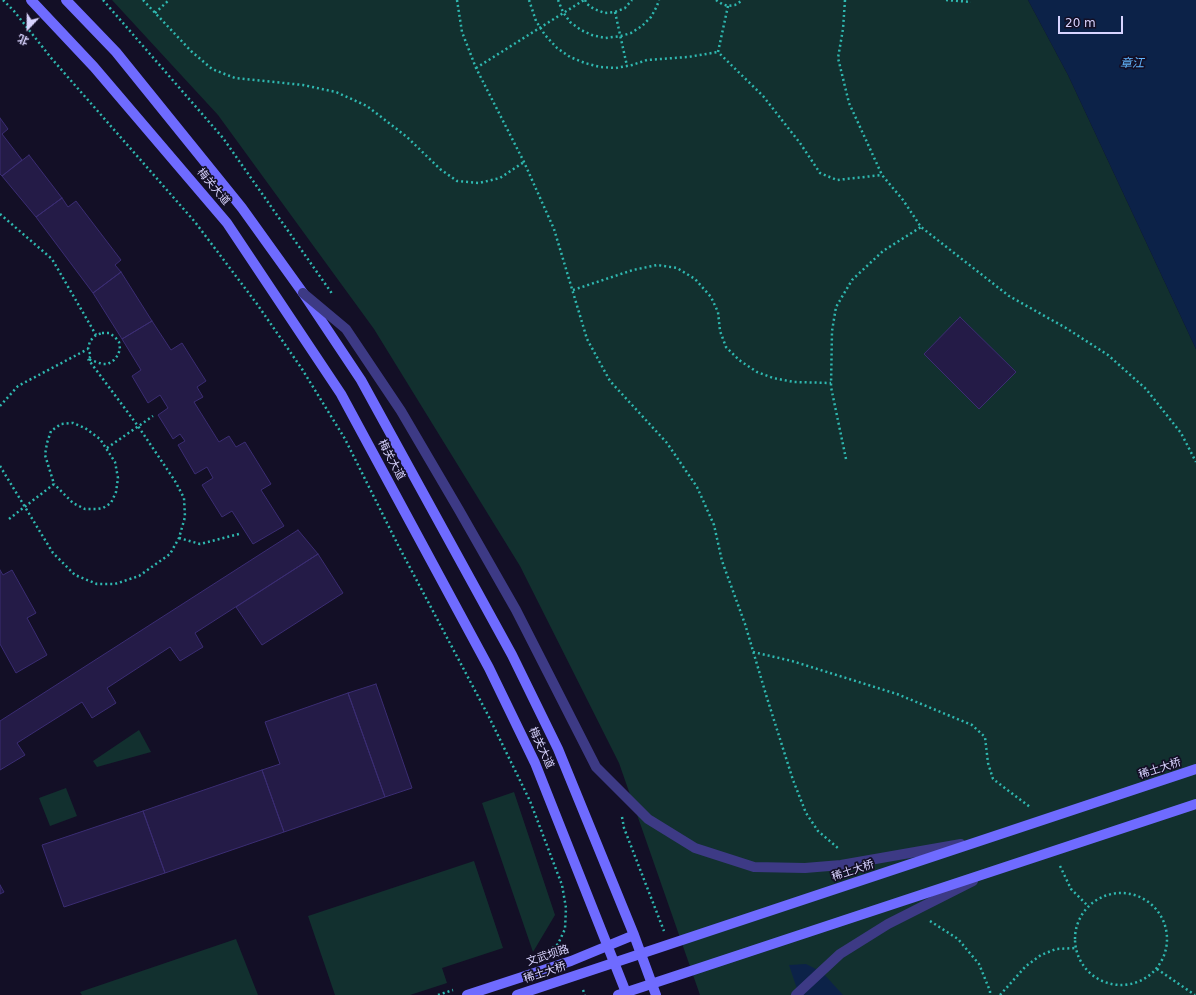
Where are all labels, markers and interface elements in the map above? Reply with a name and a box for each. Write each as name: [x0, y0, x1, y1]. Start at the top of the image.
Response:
north arrow: [8, 8, 48, 48]
scale bar: [1060, 8, 1125, 34]
text: 20 m: [1065, 16, 1096, 30]
text: 北: [16, 32, 31, 48]
water label: 章江: [1120, 57, 1144, 71]
street label: 梅关大道: [194, 166, 232, 208]
street label: 梅关大道: [375, 437, 407, 483]
street label: 梅关大道: [526, 725, 556, 771]
street label: 稀土大桥: [1137, 756, 1183, 782]
street label: 稀土大桥: [830, 858, 876, 884]
street label: 文武坝路: [525, 943, 571, 969]
street label: 稀土大桥: [522, 960, 568, 986]

